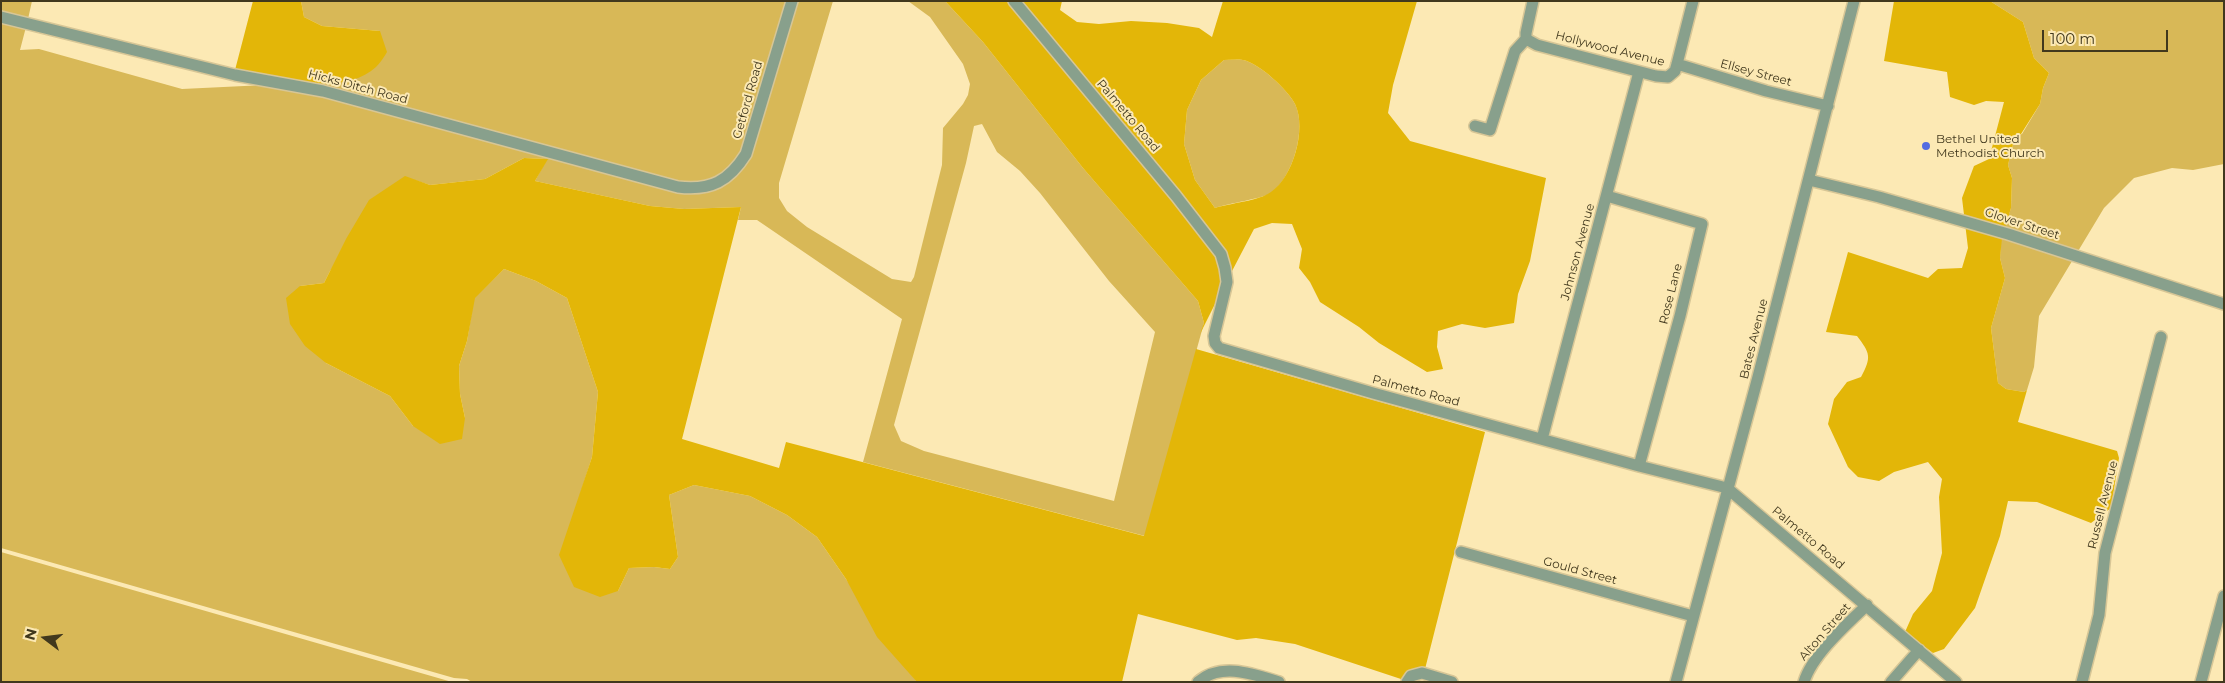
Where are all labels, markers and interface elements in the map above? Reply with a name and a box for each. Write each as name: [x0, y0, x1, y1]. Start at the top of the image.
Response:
scale bar: [2045, 20, 2171, 52]
street label: Hollywood Avenue: [1554, 28, 1666, 70]
text: 100 m: [2050, 29, 2095, 48]
street label: Ellsey Street: [1719, 57, 1793, 89]
street label: Getford Road: [730, 59, 766, 141]
street label: Hicks Ditch Road: [307, 67, 409, 107]
street label: Palmetto Road: [1094, 77, 1162, 155]
place label: Bethel United Methodist Church: [1936, 132, 2045, 160]
marker: Bethel United Methodist Church: [1920, 140, 1932, 152]
street label: Johnson Avenue: [1558, 202, 1598, 302]
street label: Glover Street: [1983, 205, 2061, 243]
street label: Rose Lane: [1657, 262, 1685, 326]
street label: Bates Avenue: [1737, 297, 1771, 381]
street label: Palmetto Road: [1371, 372, 1461, 410]
street label: Russell Avenue: [2085, 459, 2121, 551]
street label: Palmetto Road: [1769, 504, 1847, 572]
street label: Gould Street: [1542, 554, 1618, 588]
street label: Alton Street: [1796, 600, 1854, 664]
north arrow: [20, 613, 70, 663]
text: N: [20, 626, 41, 642]

